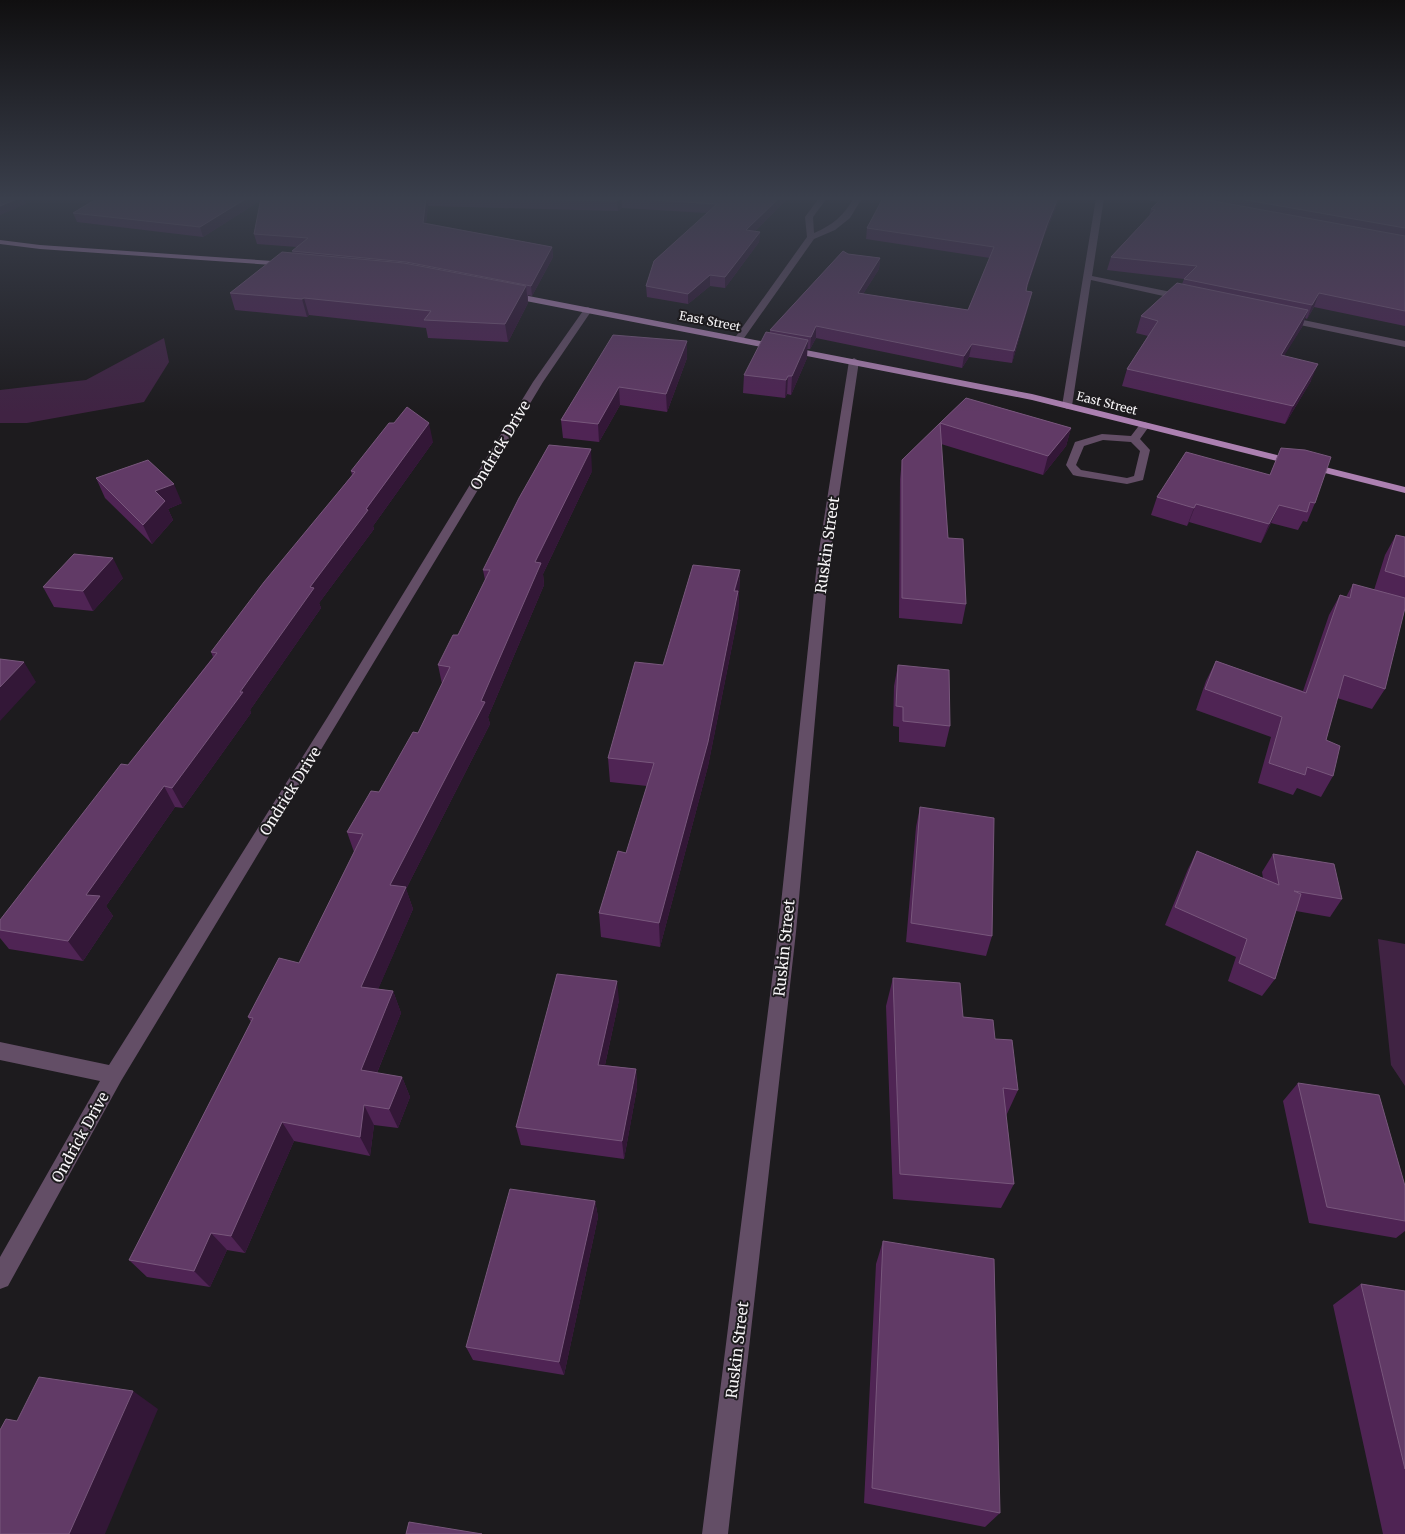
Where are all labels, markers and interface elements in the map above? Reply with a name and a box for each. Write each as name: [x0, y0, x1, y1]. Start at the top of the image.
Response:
street label: East Street: [678, 308, 742, 334]
street label: East Street: [1075, 388, 1139, 418]
street label: Ondrick Drive: [466, 397, 534, 493]
street label: Ruskin Street: [811, 495, 843, 595]
street label: Ondrick Drive: [255, 743, 325, 839]
street label: Ruskin Street: [769, 898, 799, 998]
street label: Ondrick Drive: [47, 1088, 113, 1186]
street label: Ruskin Street: [722, 1300, 752, 1400]

